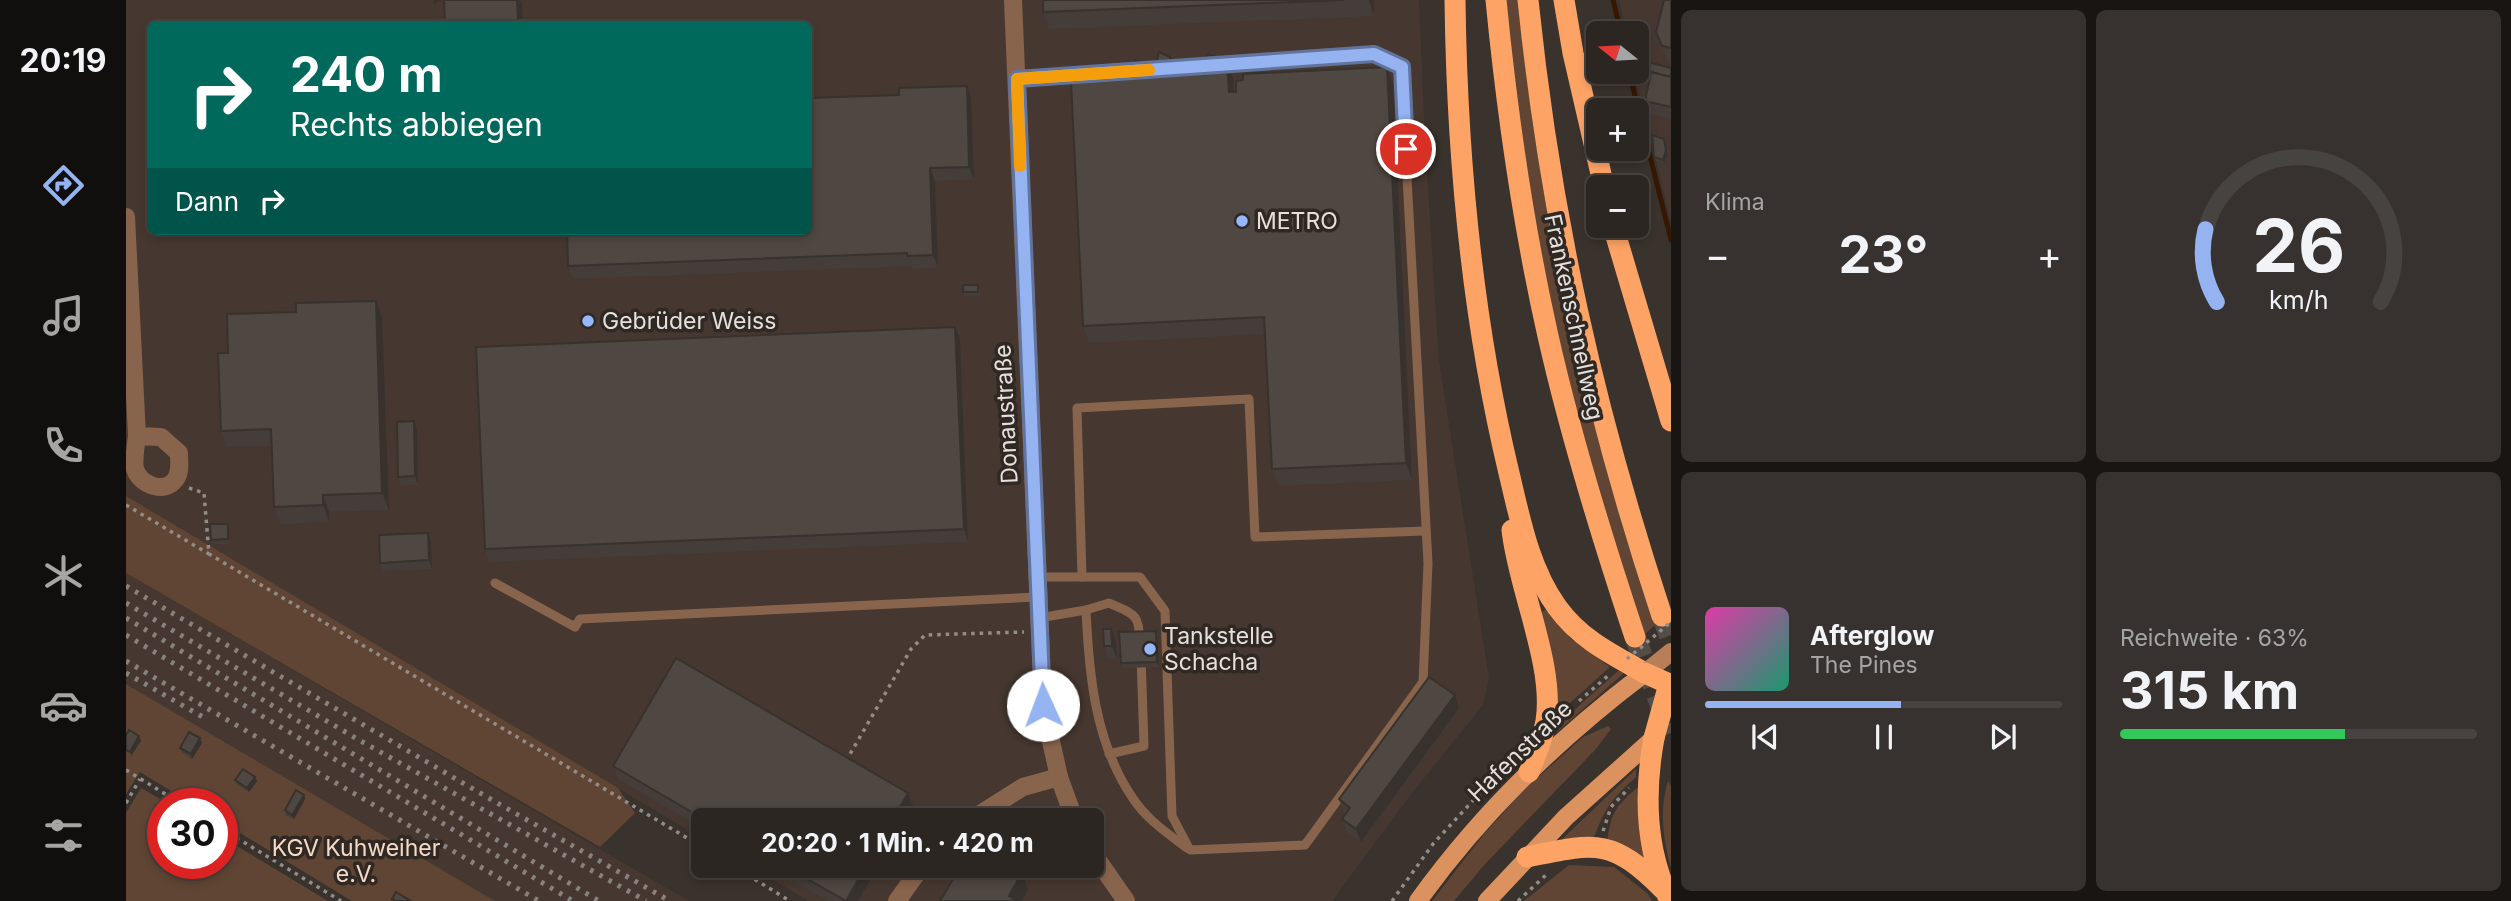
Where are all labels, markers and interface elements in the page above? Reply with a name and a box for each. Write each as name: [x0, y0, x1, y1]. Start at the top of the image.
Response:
north arrow: [1586, 21, 1648, 84]
map controls: [1586, 21, 1649, 238]
text: 20:19: [20, 41, 107, 80]
text: 240 m: [290, 45, 443, 104]
icon: right: [175, 49, 266, 140]
button: +: [1586, 98, 1649, 161]
text: Rechts abbiegen: [290, 105, 543, 144]
pin: [1376, 119, 1436, 179]
icon: arrive: [1387, 130, 1425, 168]
icon: directions: [39, 161, 88, 210]
button: −: [1586, 175, 1649, 238]
icon: right: [253, 182, 291, 220]
text: Dann: [175, 186, 239, 217]
text: Klima: [1705, 188, 1765, 216]
text: 26: [2252, 201, 2345, 290]
place label: METRO: [1256, 207, 1338, 235]
street label: Frankenschnellweg: [1538, 211, 1610, 423]
marker: METRO: [1234, 213, 1250, 229]
text: 23°: [1839, 223, 1928, 286]
text: −: [1705, 232, 1730, 278]
text: +: [2037, 232, 2062, 278]
text: km/h: [2269, 285, 2328, 315]
icon: music: [39, 291, 88, 340]
place label: Gebrüder Weiss: [602, 307, 776, 335]
marker: Gebrüder Weiss: [580, 313, 596, 329]
street label: Donaustraße: [988, 344, 1024, 484]
icon: phone: [39, 421, 88, 470]
icon: climate: [39, 551, 88, 600]
text: Afterglow: [1810, 620, 1934, 651]
place label: Tankstelle Schacha: [1164, 622, 1274, 676]
text: Reichweite · 63%: [2120, 624, 2309, 652]
marker: Tankstelle Schacha: [1142, 641, 1158, 657]
text: The Pines: [1810, 651, 1918, 679]
text: 315 km: [2120, 659, 2299, 722]
position arrow: [1006, 668, 1080, 742]
icon: car: [39, 681, 88, 730]
street label: Hafenstraße: [1462, 695, 1578, 807]
icon: previous: [1746, 718, 1784, 756]
icon: pause: [1865, 718, 1903, 756]
icon: next: [1984, 718, 2022, 756]
speed limit sign: 30: [147, 788, 238, 879]
icon: filters: [39, 811, 88, 860]
text: 20:20 · 1 Min. · 420 m: [761, 827, 1034, 858]
park label: KGV Kuhweiher e.V.: [272, 834, 441, 888]

